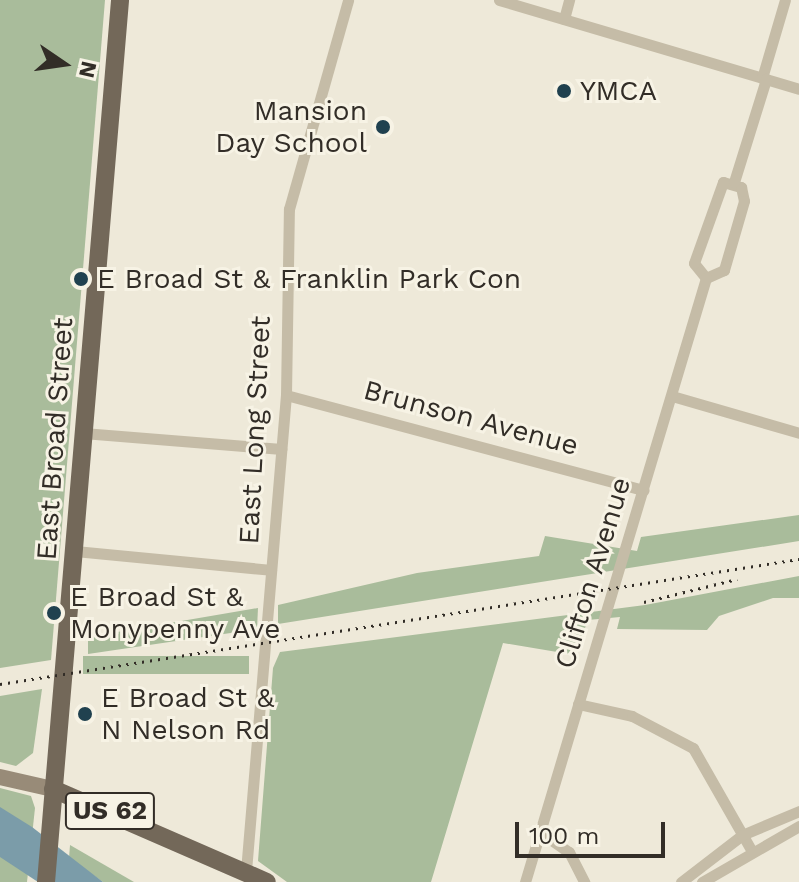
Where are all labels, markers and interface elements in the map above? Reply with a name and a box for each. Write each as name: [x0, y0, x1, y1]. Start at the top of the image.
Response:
north arrow: [24, 24, 104, 104]
text: N: [74, 59, 102, 80]
place label: YMCA: [580, 74, 657, 108]
marker: YMCA: [555, 82, 573, 100]
place label: Mansion Day School: [215, 94, 367, 160]
marker: Mansion Day School: [374, 118, 392, 136]
place label: E Broad St & Franklin Park Con: [97, 262, 522, 296]
marker: E Broad St & Franklin Park Con: [72, 270, 90, 288]
street label: East Long Street: [232, 315, 278, 545]
street label: East Broad Street: [30, 317, 80, 561]
street label: Brunson Avenue: [360, 373, 582, 463]
street label: Clifton Avenue: [548, 473, 638, 673]
place label: E Broad St & Monypenny Ave: [70, 580, 282, 646]
marker: E Broad St & Monypenny Ave: [45, 604, 63, 622]
place label: E Broad St & N Nelson Rd: [101, 681, 274, 747]
marker: E Broad St & N Nelson Rd: [76, 705, 94, 723]
road number: US 62: [64, 789, 156, 833]
scale bar: [519, 806, 669, 856]
text: 100 m: [529, 822, 599, 850]

